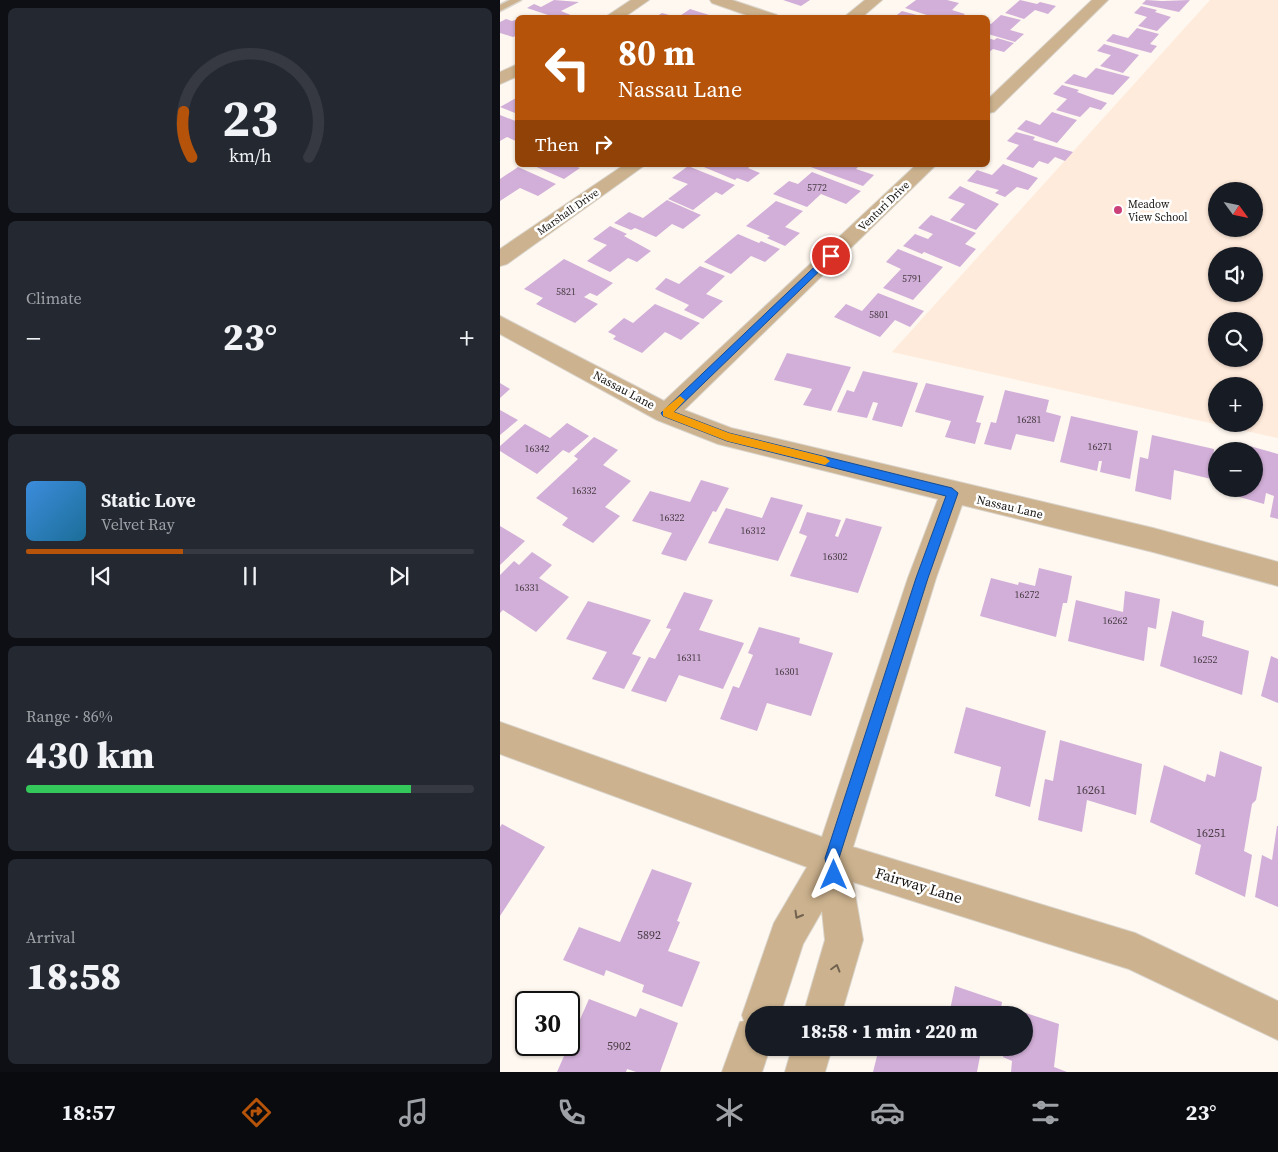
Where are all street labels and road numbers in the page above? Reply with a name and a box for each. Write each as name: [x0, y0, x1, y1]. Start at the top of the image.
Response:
street label: Venturi Drive: [855, 177, 913, 234]
street label: Marshall Drive: [534, 185, 602, 239]
street label: Nassau Lane: [590, 367, 658, 413]
street label: Nassau Lane: [975, 492, 1045, 522]
street label: Fairway Lane: [873, 862, 965, 908]

